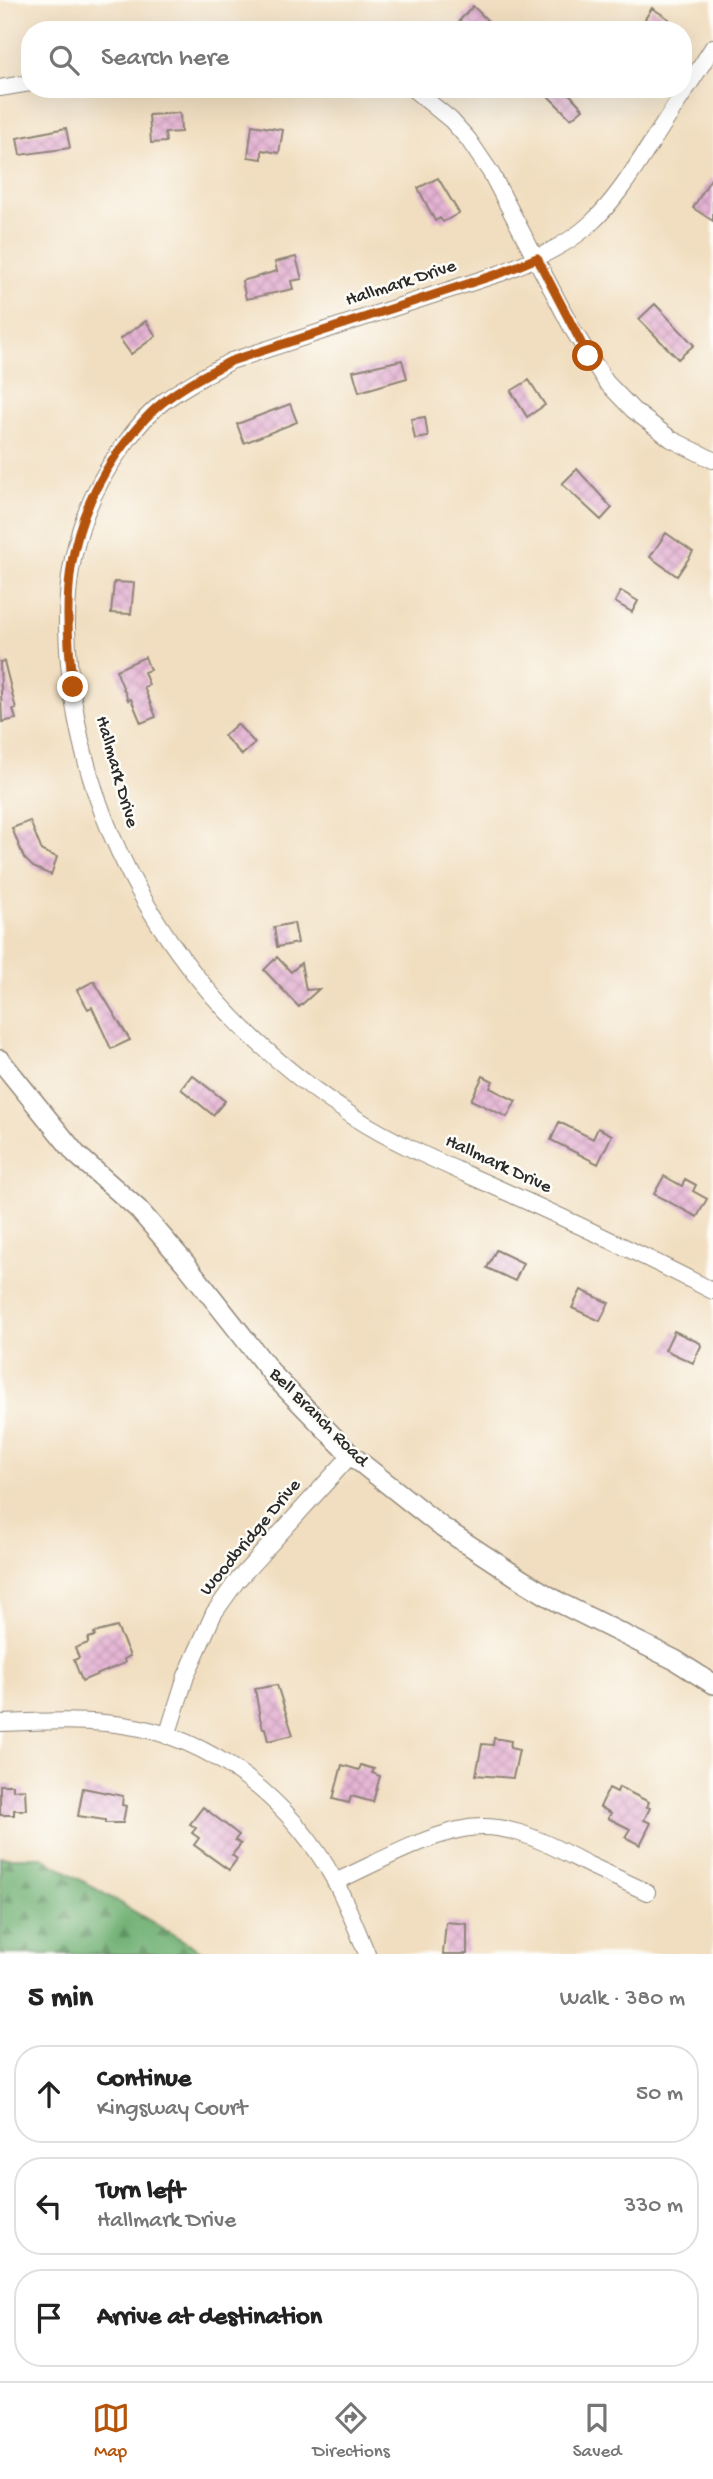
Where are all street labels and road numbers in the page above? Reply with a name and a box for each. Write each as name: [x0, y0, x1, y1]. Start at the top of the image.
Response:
street label: Hallmark Drive: [343, 255, 459, 313]
street label: Hallmark Drive: [89, 714, 143, 831]
street label: Hallmark Drive: [441, 1130, 555, 1200]
street label: Bell Branch Road: [263, 1363, 374, 1474]
street label: Woodbridge Drive: [195, 1475, 307, 1601]

